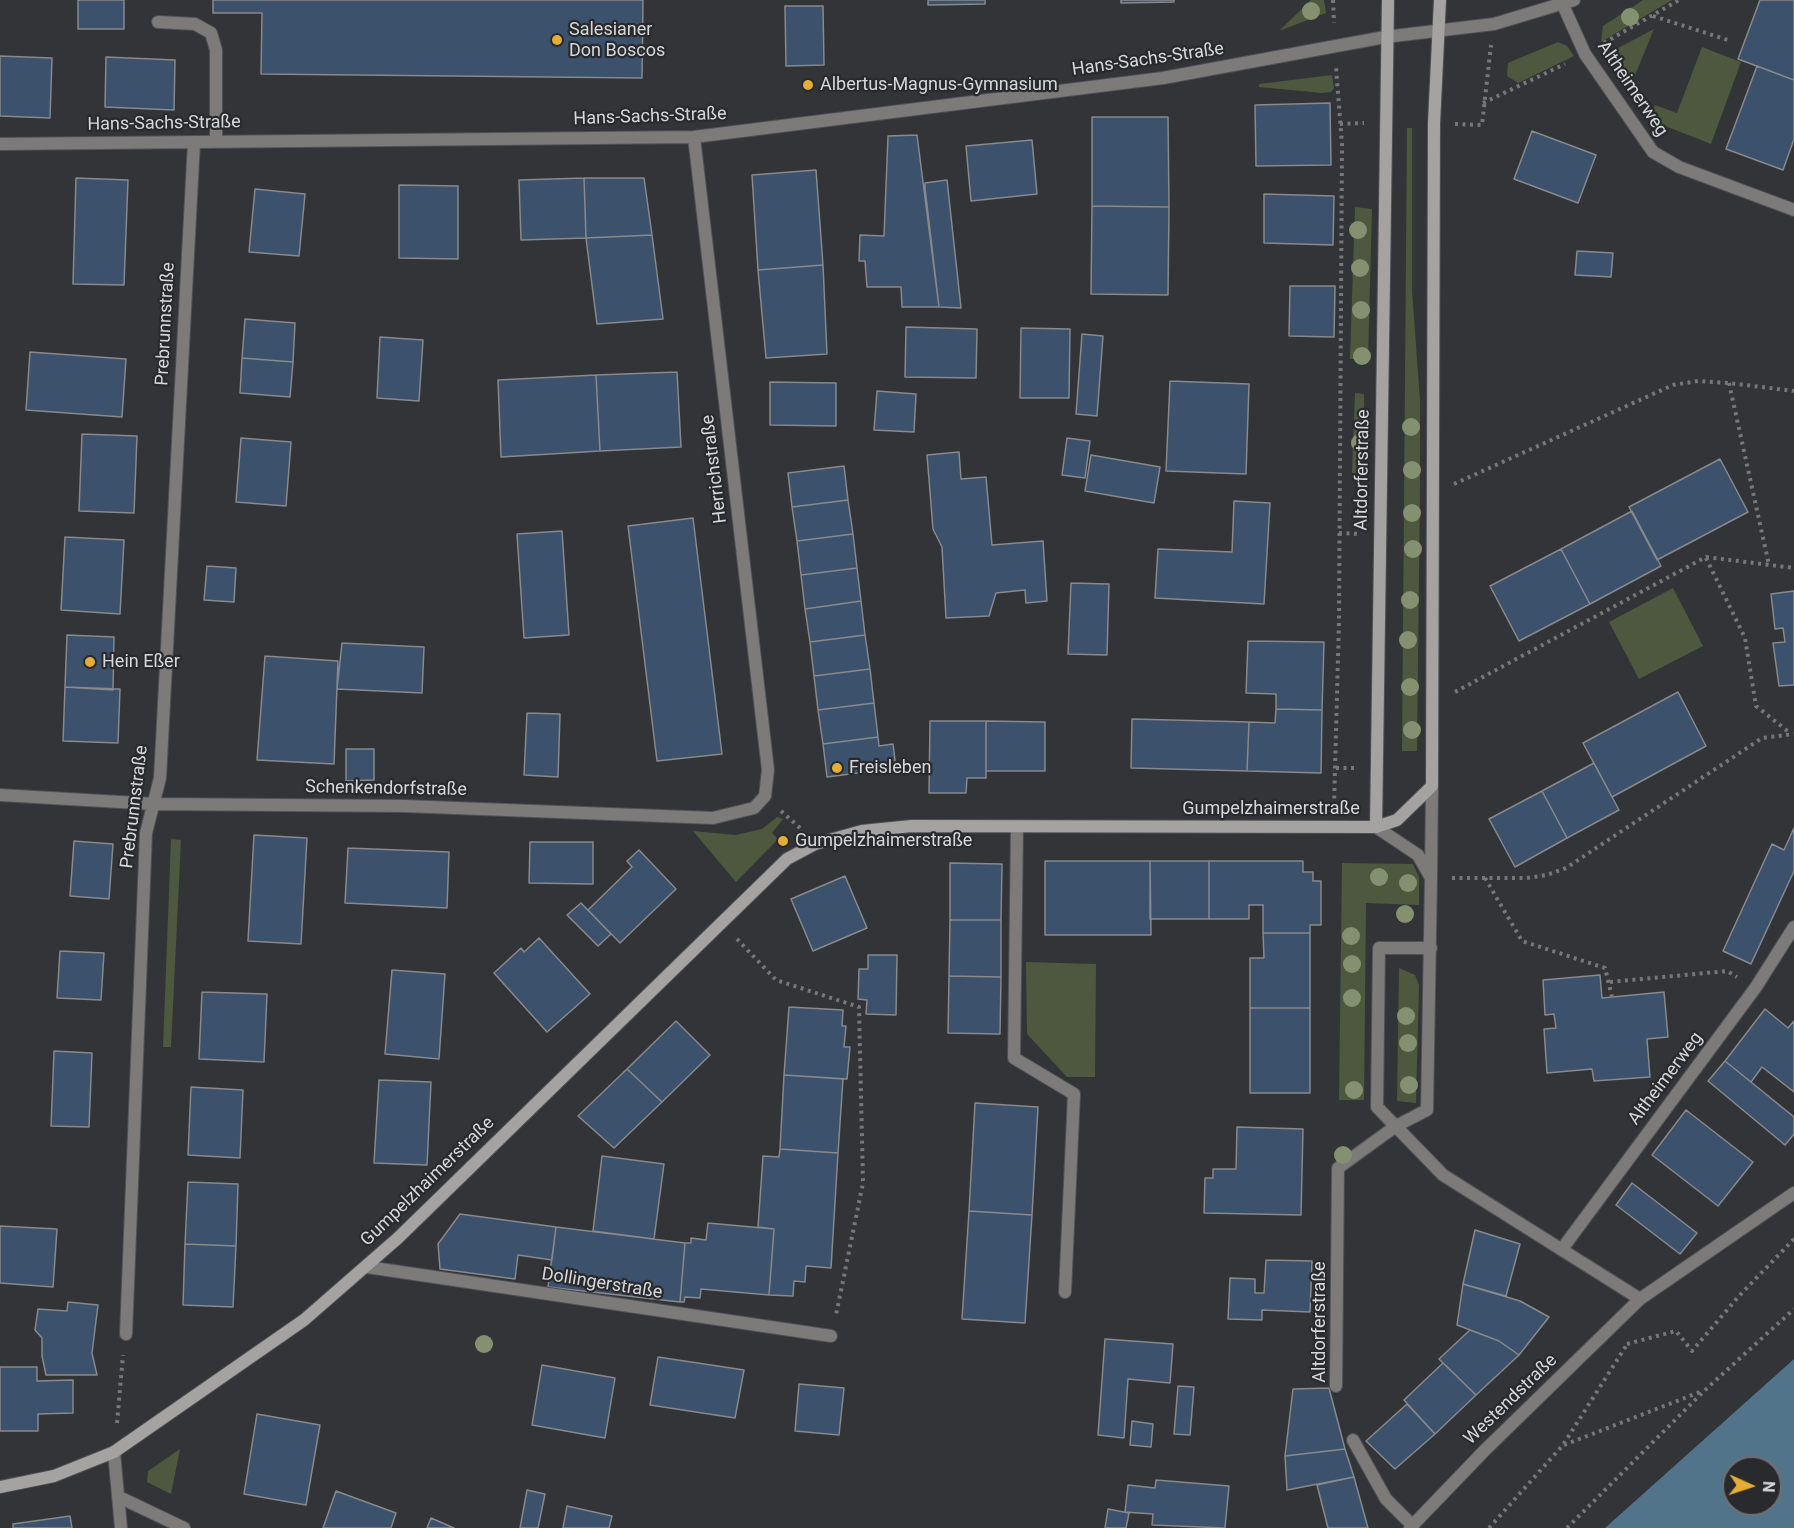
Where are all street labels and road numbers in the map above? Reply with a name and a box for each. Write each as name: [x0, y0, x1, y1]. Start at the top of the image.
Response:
street label: Altheimerweg: [1592, 37, 1672, 141]
street label: Hans-Sachs-Straße: [1071, 39, 1225, 81]
street label: Hans-Sachs-Straße: [573, 104, 727, 130]
street label: Hans-Sachs-Straße: [87, 112, 241, 136]
street label: Prebrunnstraße: [152, 262, 180, 386]
street label: Altdorferstraße: [1351, 409, 1375, 531]
street label: Herrichstraße: [698, 413, 732, 525]
street label: Prebrunnstraße: [117, 744, 153, 870]
street label: Schenkendorfstraße: [305, 777, 467, 801]
street label: Gumpelzhaimerstraße: [1182, 798, 1360, 820]
street label: Altheimerweg: [1624, 1028, 1708, 1130]
street label: Gumpelzhaimerstraße: [357, 1113, 499, 1251]
street label: Altdorferstraße: [1309, 1261, 1331, 1383]
street label: Dollingerstraße: [540, 1264, 664, 1304]
street label: Westendstraße: [1460, 1350, 1562, 1450]

